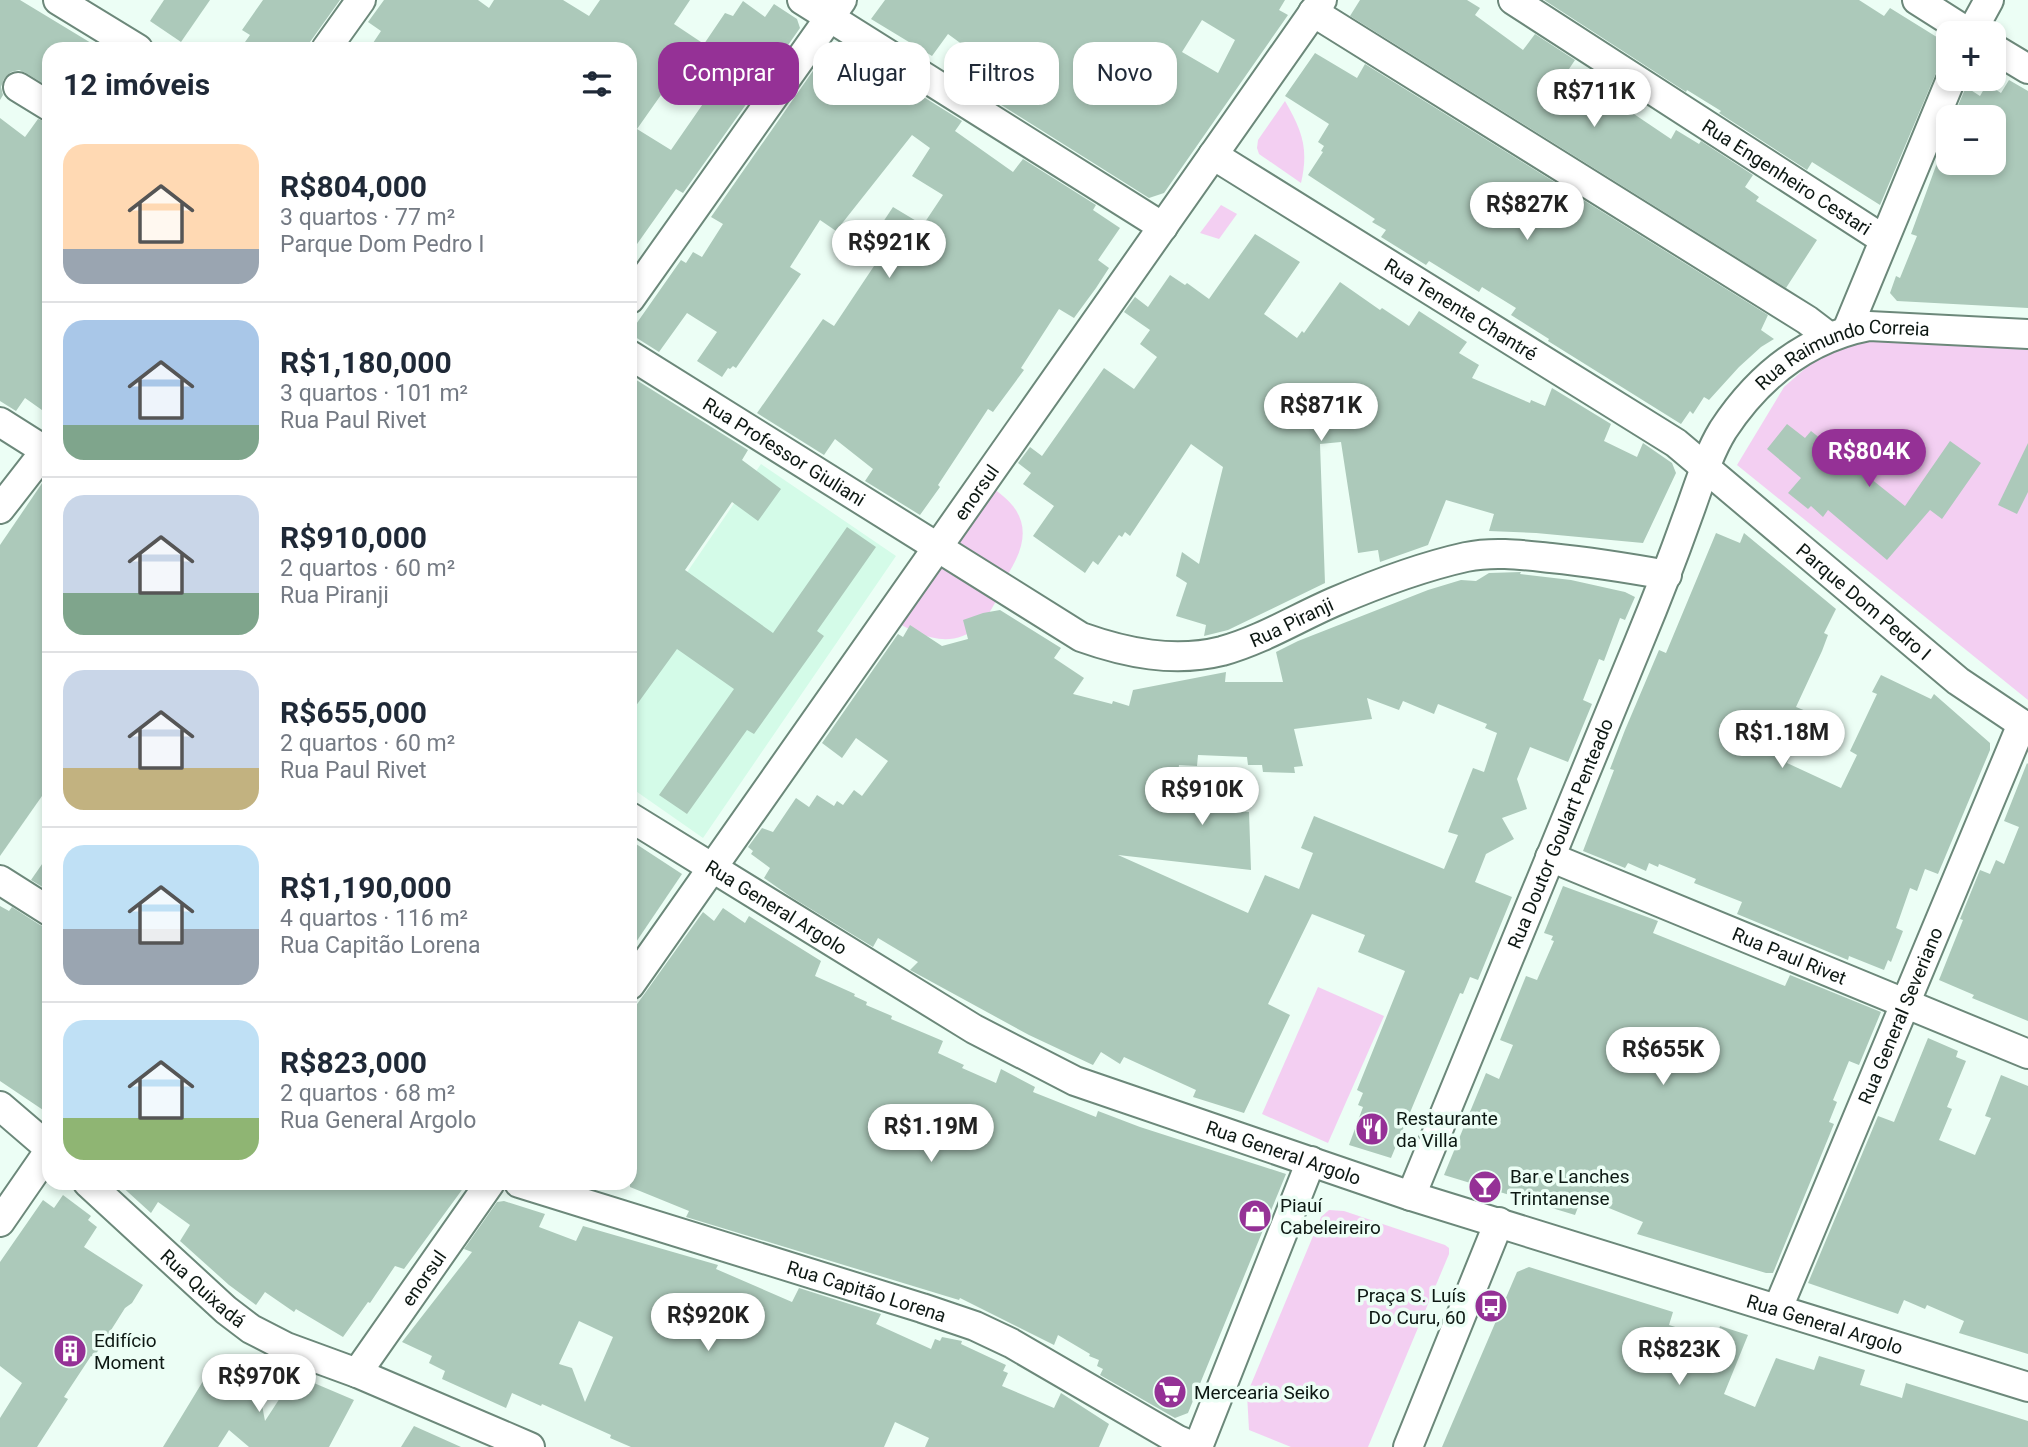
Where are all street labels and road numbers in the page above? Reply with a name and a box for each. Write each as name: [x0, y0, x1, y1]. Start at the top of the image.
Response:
street label: Rua Engenheiro Cestari: [1698, 114, 1876, 240]
street label: Rua Tenente Chantré: [1380, 253, 1542, 365]
street label: Rua Raimundo Correia: [1750, 315, 1930, 394]
street label: Rua Professor Giuliani: [699, 392, 870, 511]
street label: enorsul: [949, 460, 1004, 525]
street label: Parque Dom Pedro I: [1792, 538, 1936, 665]
street label: Rua Piranji: [1246, 592, 1337, 652]
street label: Rua Doutor Goulart Penteado: [1502, 715, 1618, 952]
street label: Rua General Argolo: [701, 855, 852, 960]
street label: Rua Paul Rivet: [1729, 922, 1850, 989]
street label: Rua General Severiano: [1853, 923, 1947, 1108]
street label: Rua General Argolo: [1203, 1115, 1364, 1190]
street label: Rua Quixadá: [156, 1244, 250, 1332]
street label: enorsul: [396, 1246, 451, 1310]
street label: Rua Capitão Lorena: [784, 1255, 949, 1327]
street label: Rua General Argolo: [1744, 1289, 1906, 1359]

